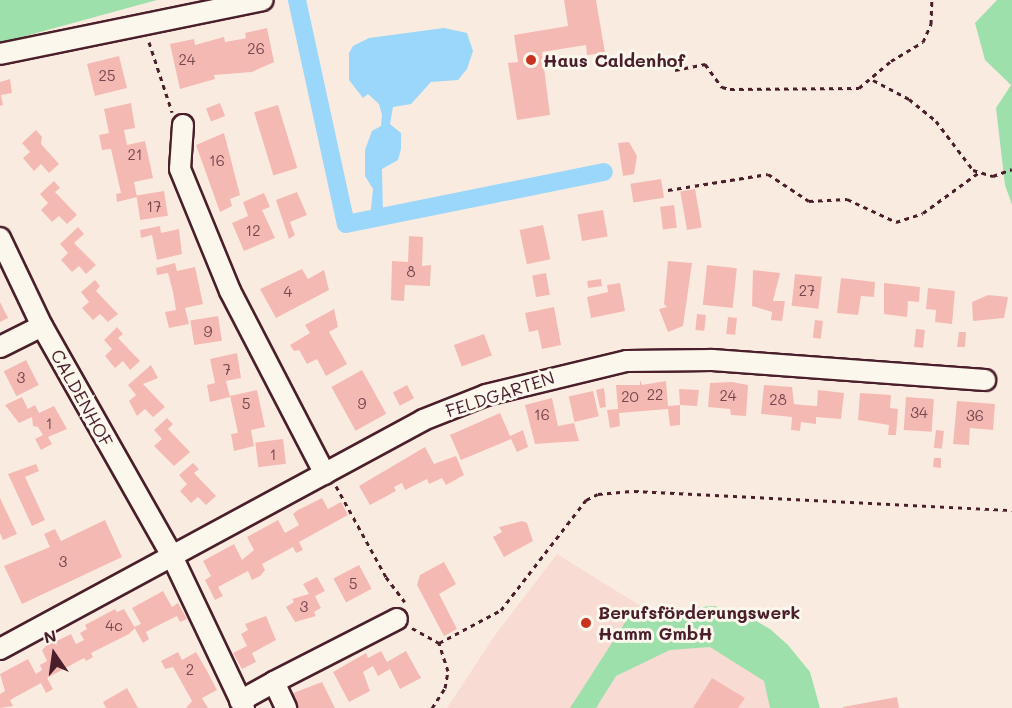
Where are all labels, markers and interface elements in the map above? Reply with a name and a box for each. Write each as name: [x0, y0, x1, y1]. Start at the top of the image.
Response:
house number: 26: [247, 40, 265, 58]
place label: Haus Caldenhof: [543, 49, 685, 71]
house number: 24: [178, 51, 196, 69]
marker: Haus Caldenhof: [524, 53, 538, 67]
house number: 25: [98, 67, 116, 85]
house number: 21: [127, 146, 143, 164]
house number: 16: [209, 152, 225, 170]
house number: 17: [146, 198, 162, 216]
house number: 12: [245, 222, 261, 240]
house number: 8: [406, 263, 416, 281]
house number: 27: [799, 282, 815, 300]
house number: 4: [284, 283, 292, 301]
house number: 9: [204, 323, 212, 341]
street label: CALDENHOF: [46, 346, 118, 450]
house number: 7: [223, 361, 231, 379]
street label: FELDGARTEN: [443, 366, 557, 422]
house number: 3: [17, 369, 25, 387]
house number: 22: [647, 386, 663, 404]
house number: 24: [719, 387, 737, 405]
house number: 20: [621, 388, 639, 406]
house number: 28: [769, 391, 787, 409]
house number: 5: [242, 395, 250, 413]
house number: 9: [358, 395, 366, 413]
house number: 34: [910, 404, 928, 422]
house number: 16: [534, 406, 550, 424]
house number: 36: [966, 407, 984, 425]
house number: 1: [46, 415, 52, 433]
house number: 1: [270, 446, 276, 464]
house number: 3: [59, 553, 67, 571]
house number: 5: [349, 575, 357, 593]
house number: 3: [300, 598, 308, 616]
place label: Berufsförderungswerk Hamm GmbH: [598, 602, 800, 644]
marker: Berufsförderungswerk Hamm GmbH: [579, 616, 593, 630]
house number: 4c: [105, 617, 123, 635]
north arrow: [24, 624, 84, 684]
text: N: [42, 624, 58, 648]
house number: 2: [186, 661, 194, 679]

